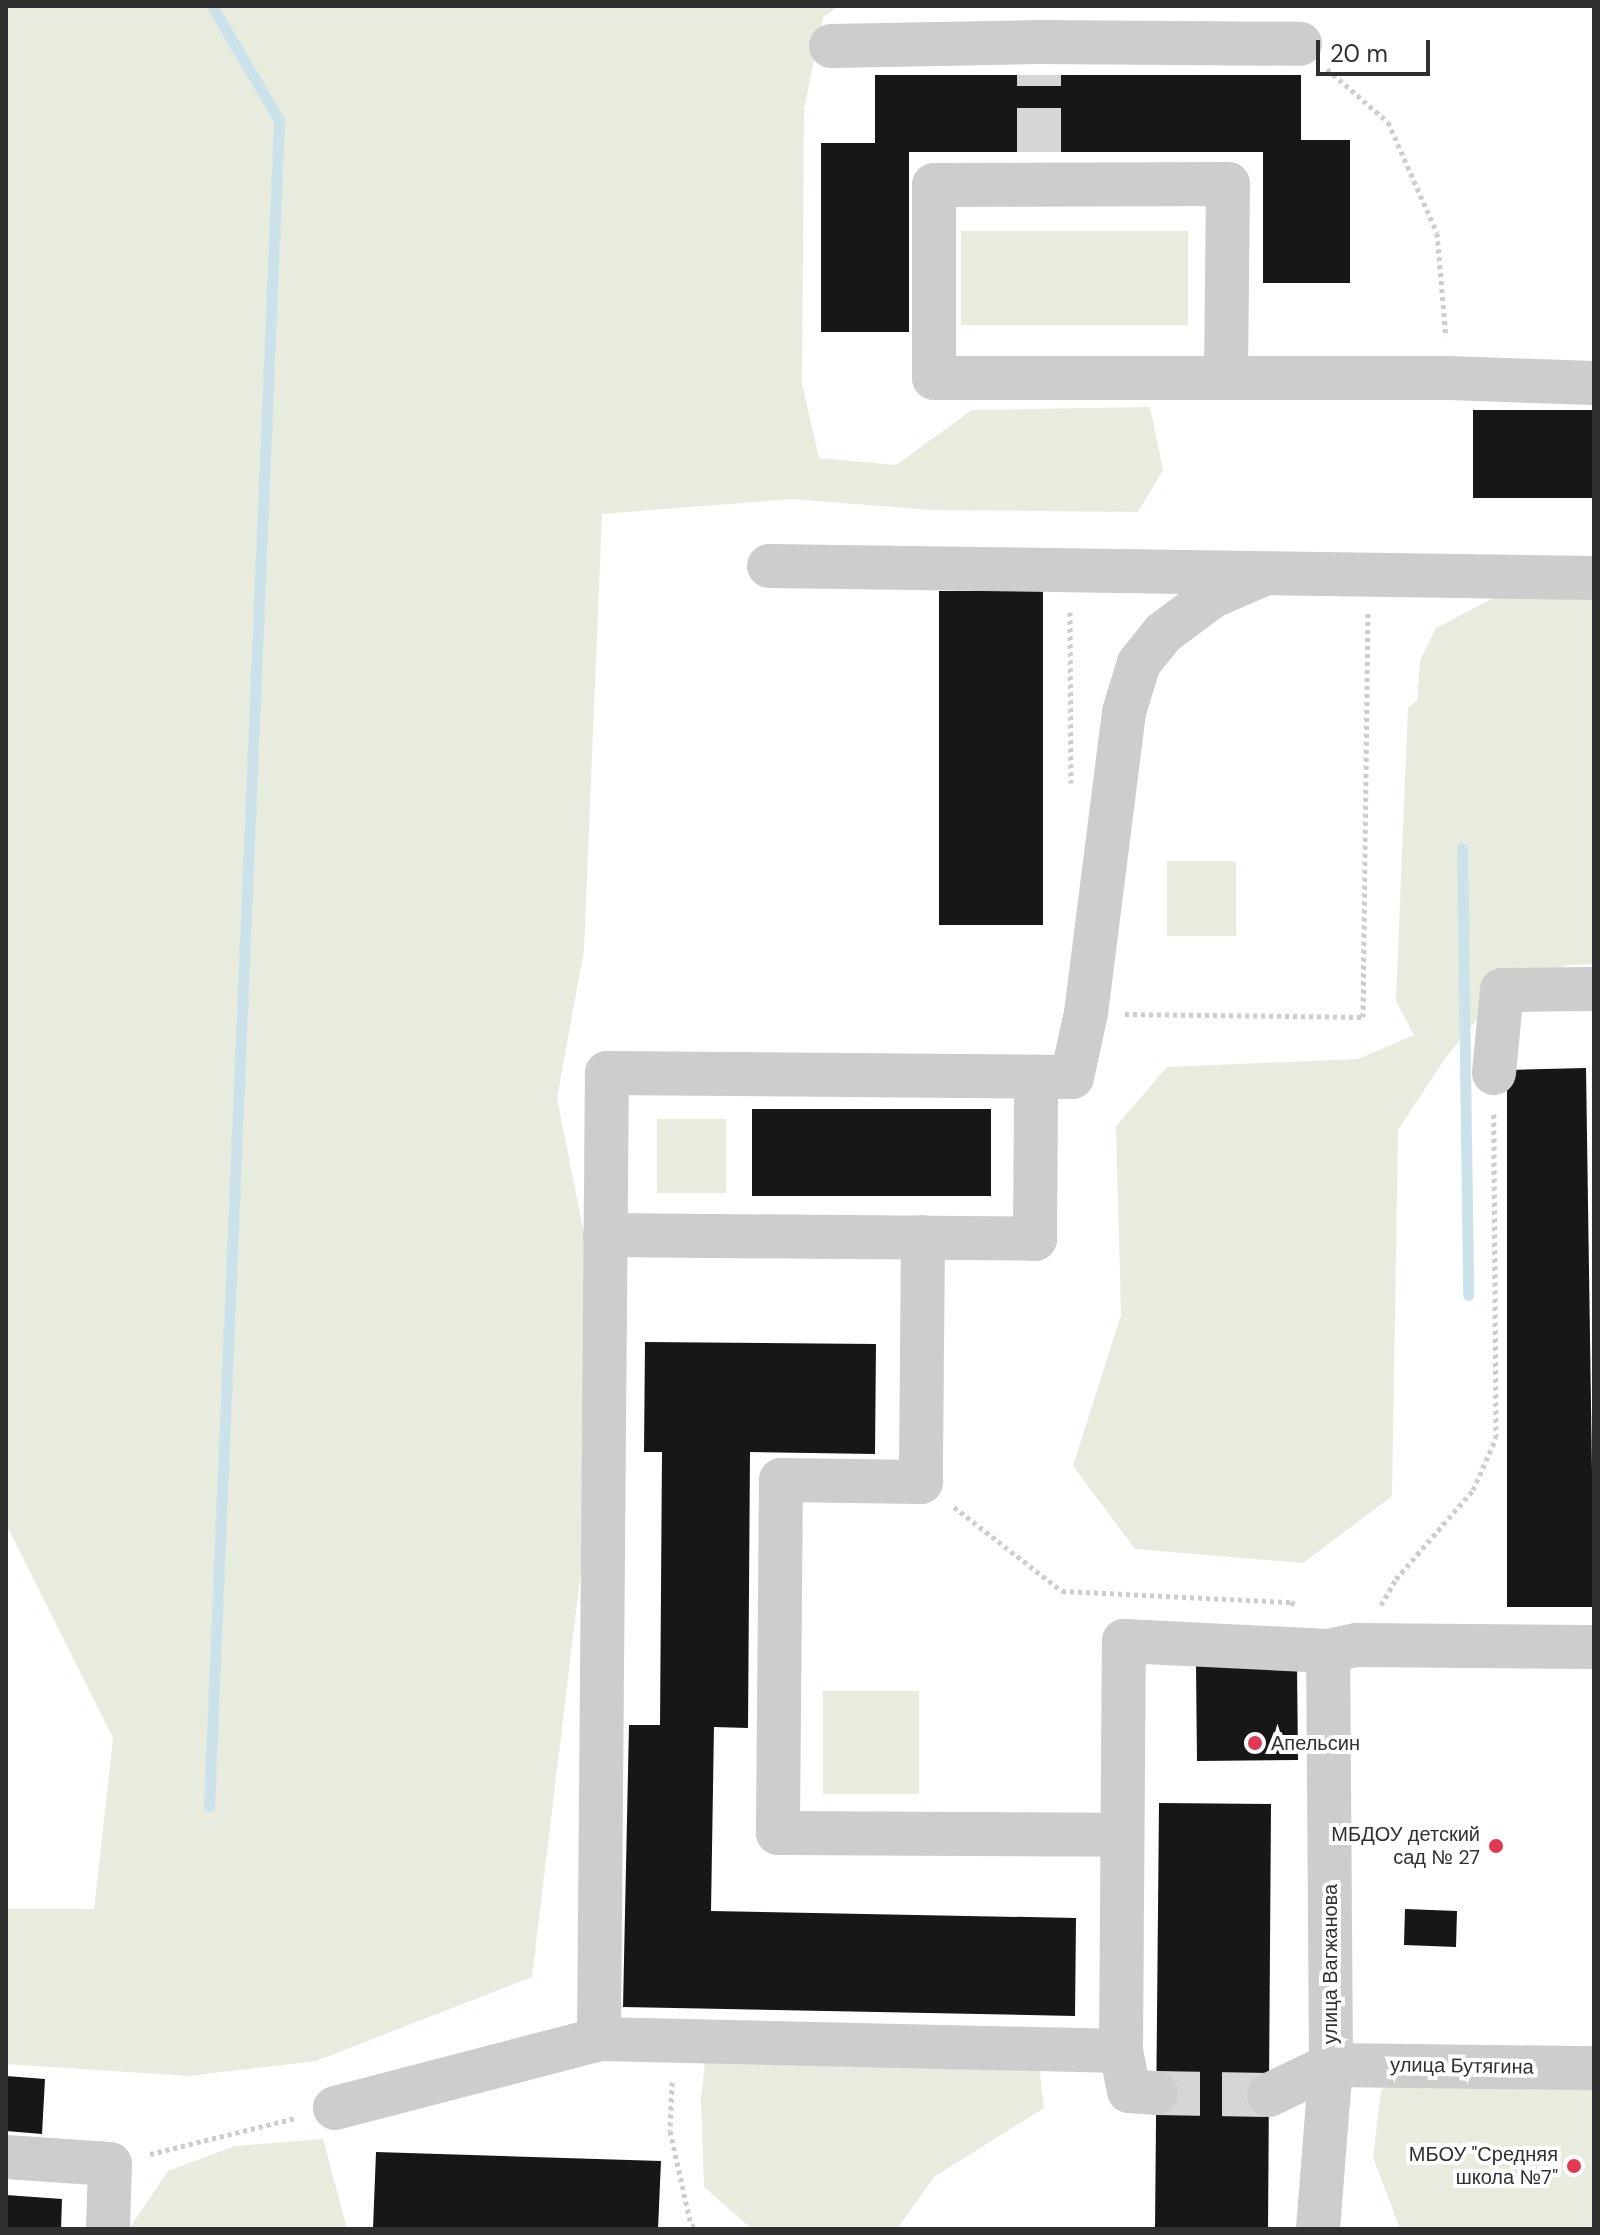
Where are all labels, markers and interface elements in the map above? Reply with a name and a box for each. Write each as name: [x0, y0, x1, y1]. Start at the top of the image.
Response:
scale bar: [1320, 24, 1434, 74]
text: 20 m: [1330, 38, 1388, 69]
place label: Апельсин: [1271, 1731, 1360, 1755]
marker: Апельсин: [1246, 1734, 1264, 1752]
place label: МБДОУ детский сад № 27: [1331, 1822, 1480, 1869]
marker: МБДОУ детский сад № 27: [1487, 1837, 1505, 1855]
street label: улица Вагжанова: [1318, 1884, 1342, 2044]
street label: улица Бутягина: [1390, 2053, 1534, 2079]
place label: МБОУ "Средняя школа №7": [1409, 2142, 1558, 2189]
marker: МБОУ "Средняя школа №7": [1565, 2157, 1583, 2175]

